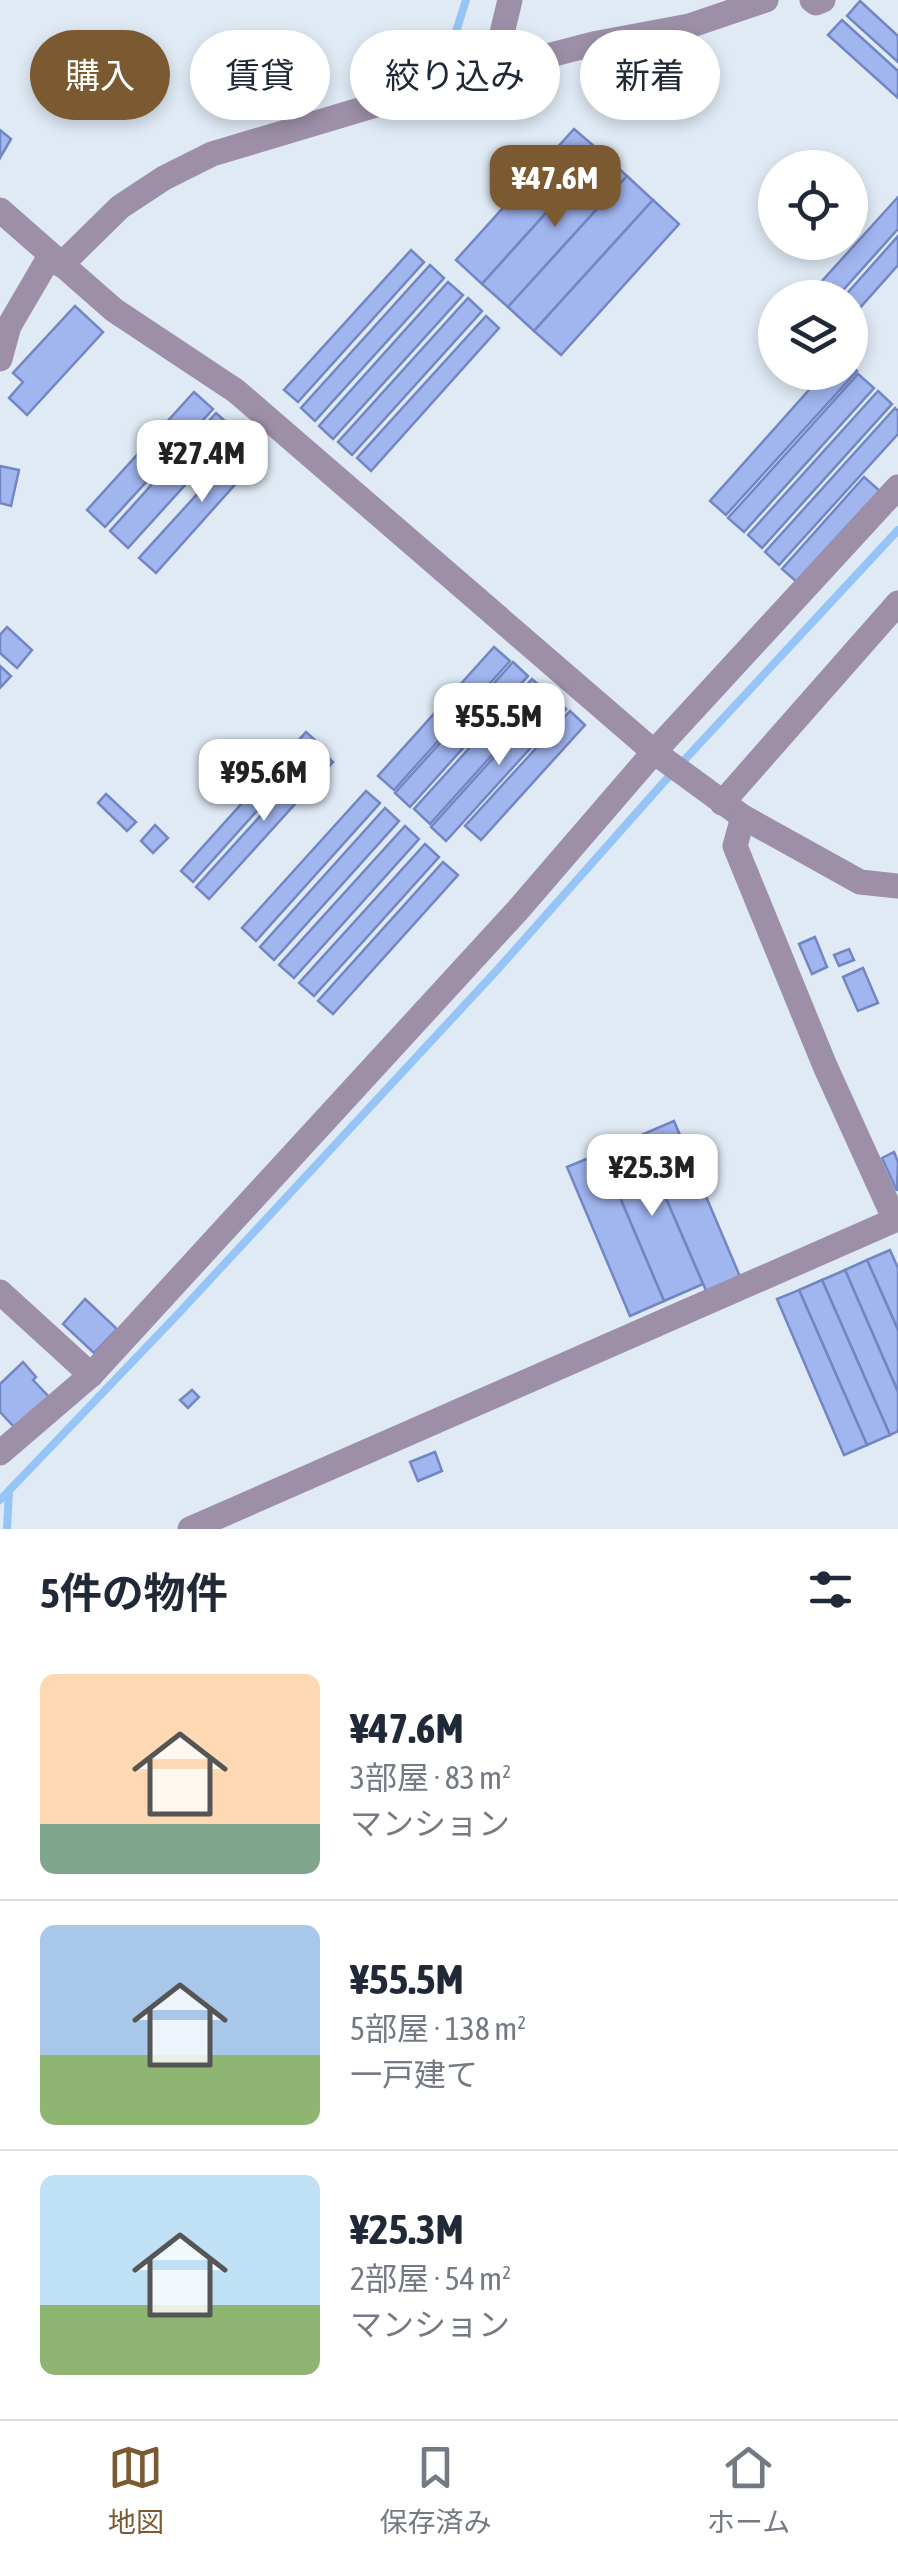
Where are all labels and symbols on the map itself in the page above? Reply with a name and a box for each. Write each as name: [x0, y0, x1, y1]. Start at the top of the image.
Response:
pin: ¥47.6M: [474, 145, 636, 230]
pin: ¥27.4M: [121, 420, 283, 505]
pin: ¥55.5M: [418, 683, 580, 768]
pin: ¥95.6M: [183, 739, 345, 824]
pin: ¥25.3M: [571, 1134, 733, 1219]

